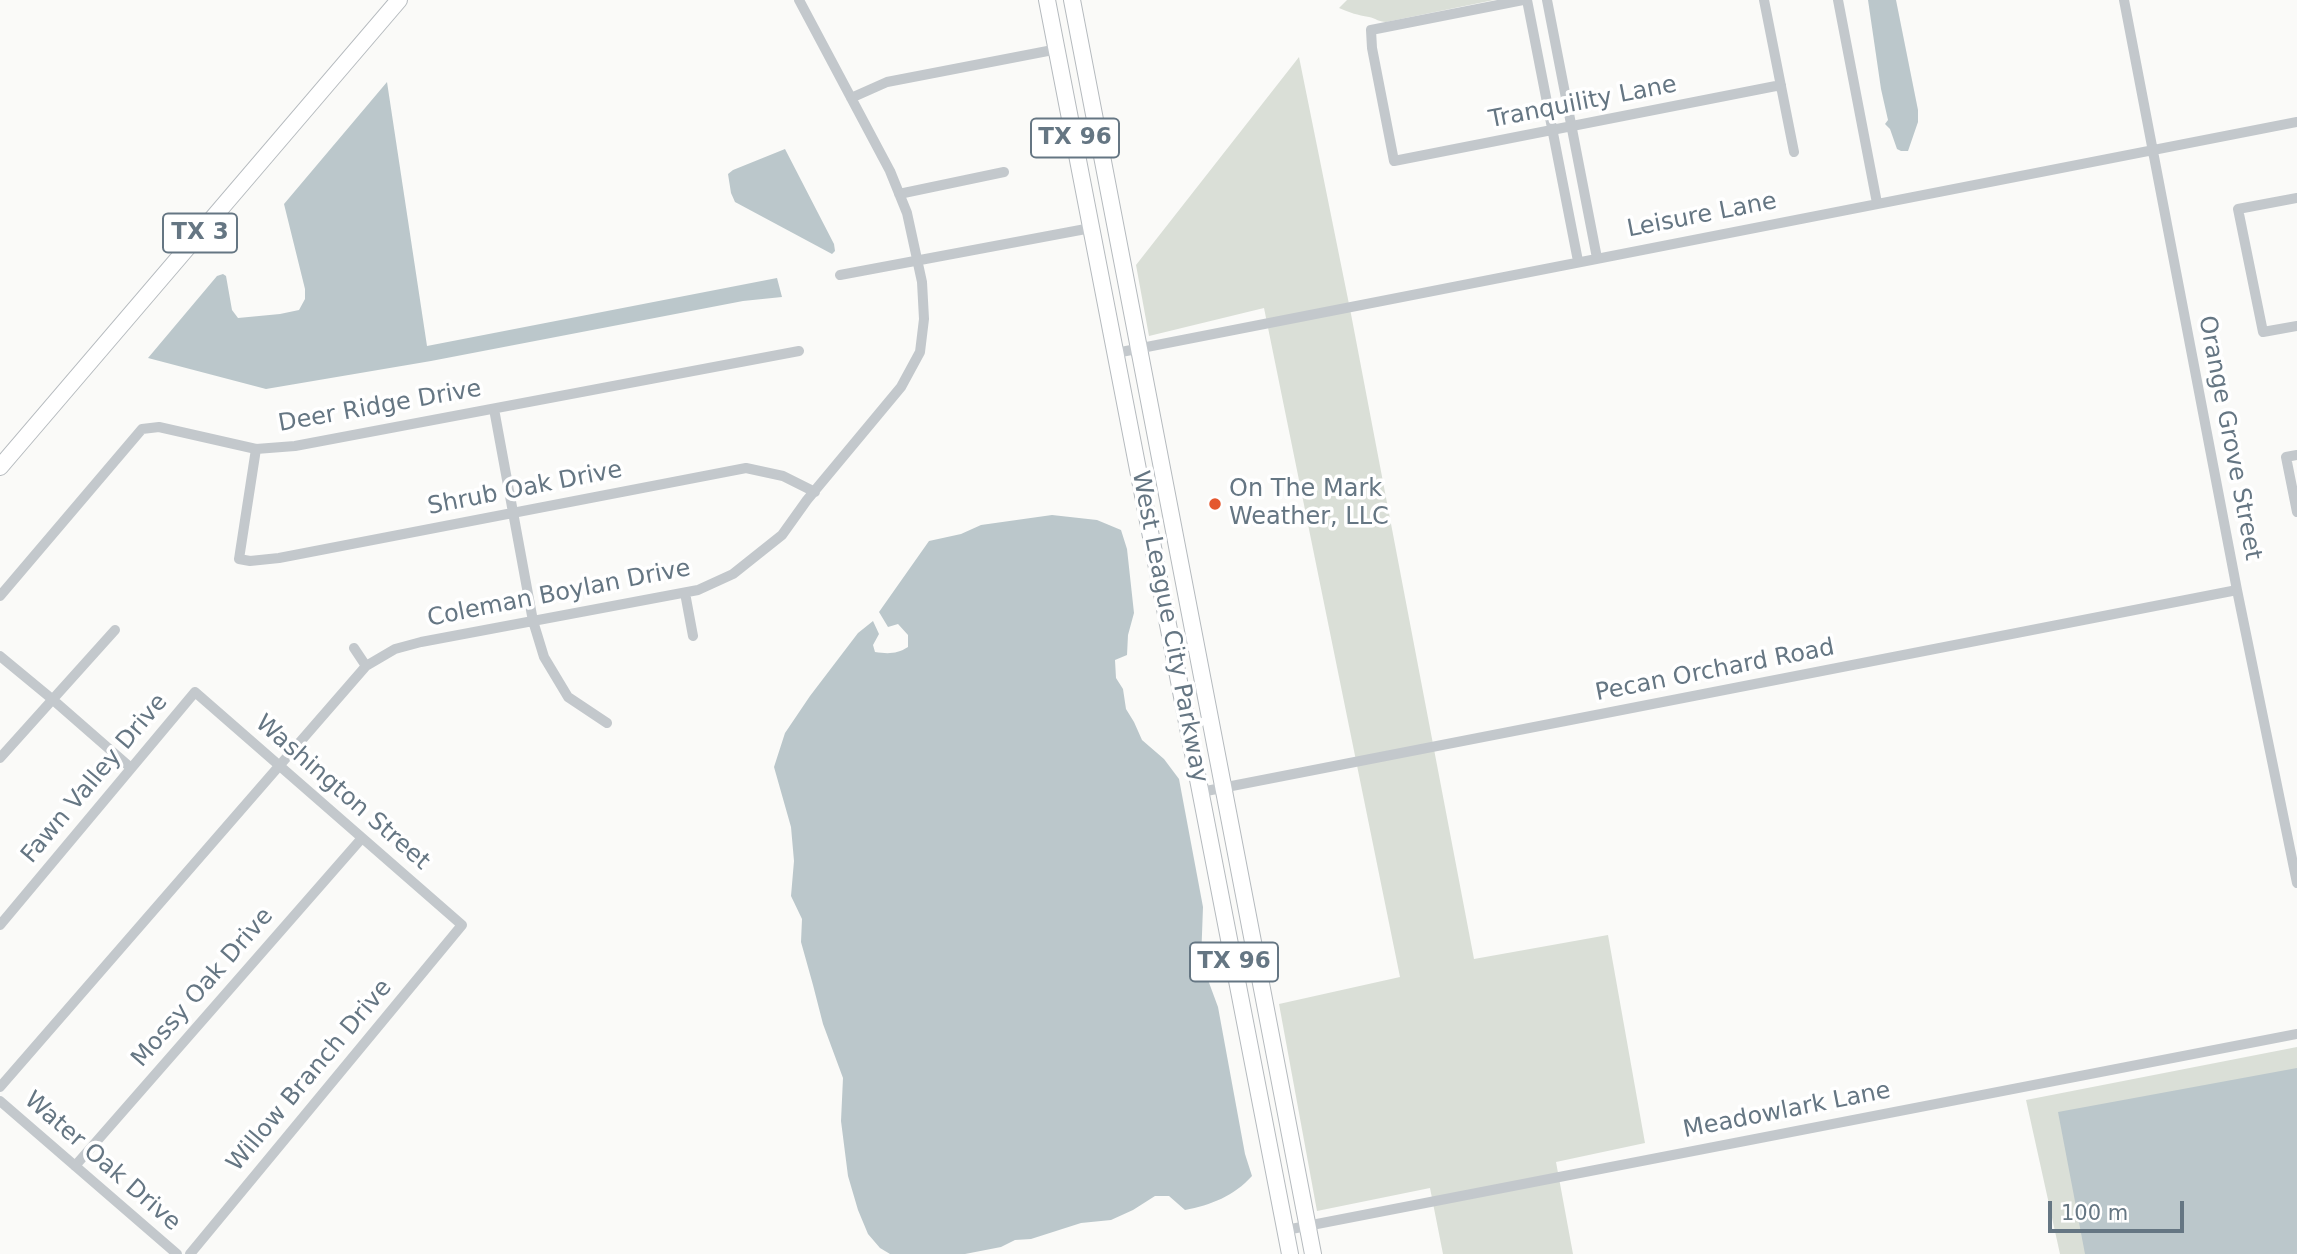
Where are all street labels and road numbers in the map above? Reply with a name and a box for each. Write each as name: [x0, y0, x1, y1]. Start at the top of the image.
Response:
street label: Tranquility Lane: [1487, 71, 1679, 135]
road number: TX 96: [1031, 119, 1119, 158]
street label: Leisure Lane: [1625, 187, 1779, 245]
road number: TX 3: [163, 214, 237, 252]
street label: Orange Grove Street: [2191, 313, 2267, 563]
street label: Deer Ridge Drive: [276, 375, 484, 439]
street label: Shrub Oak Drive: [425, 456, 625, 522]
street label: West League City Parkway: [1125, 469, 1213, 785]
street label: Coleman Boylan Drive: [425, 554, 693, 634]
street label: Pecan Orchard Road: [1593, 634, 1837, 708]
street label: Fawn Valley Drive: [16, 689, 174, 869]
street label: Washington Street: [249, 709, 435, 877]
street label: Mossy Oak Drive: [126, 903, 280, 1073]
road number: TX 96: [1190, 942, 1278, 981]
street label: Willow Branch Drive: [221, 974, 399, 1178]
street label: Meadowlark Lane: [1681, 1077, 1893, 1145]
street label: Water Oak Drive: [18, 1086, 186, 1238]

